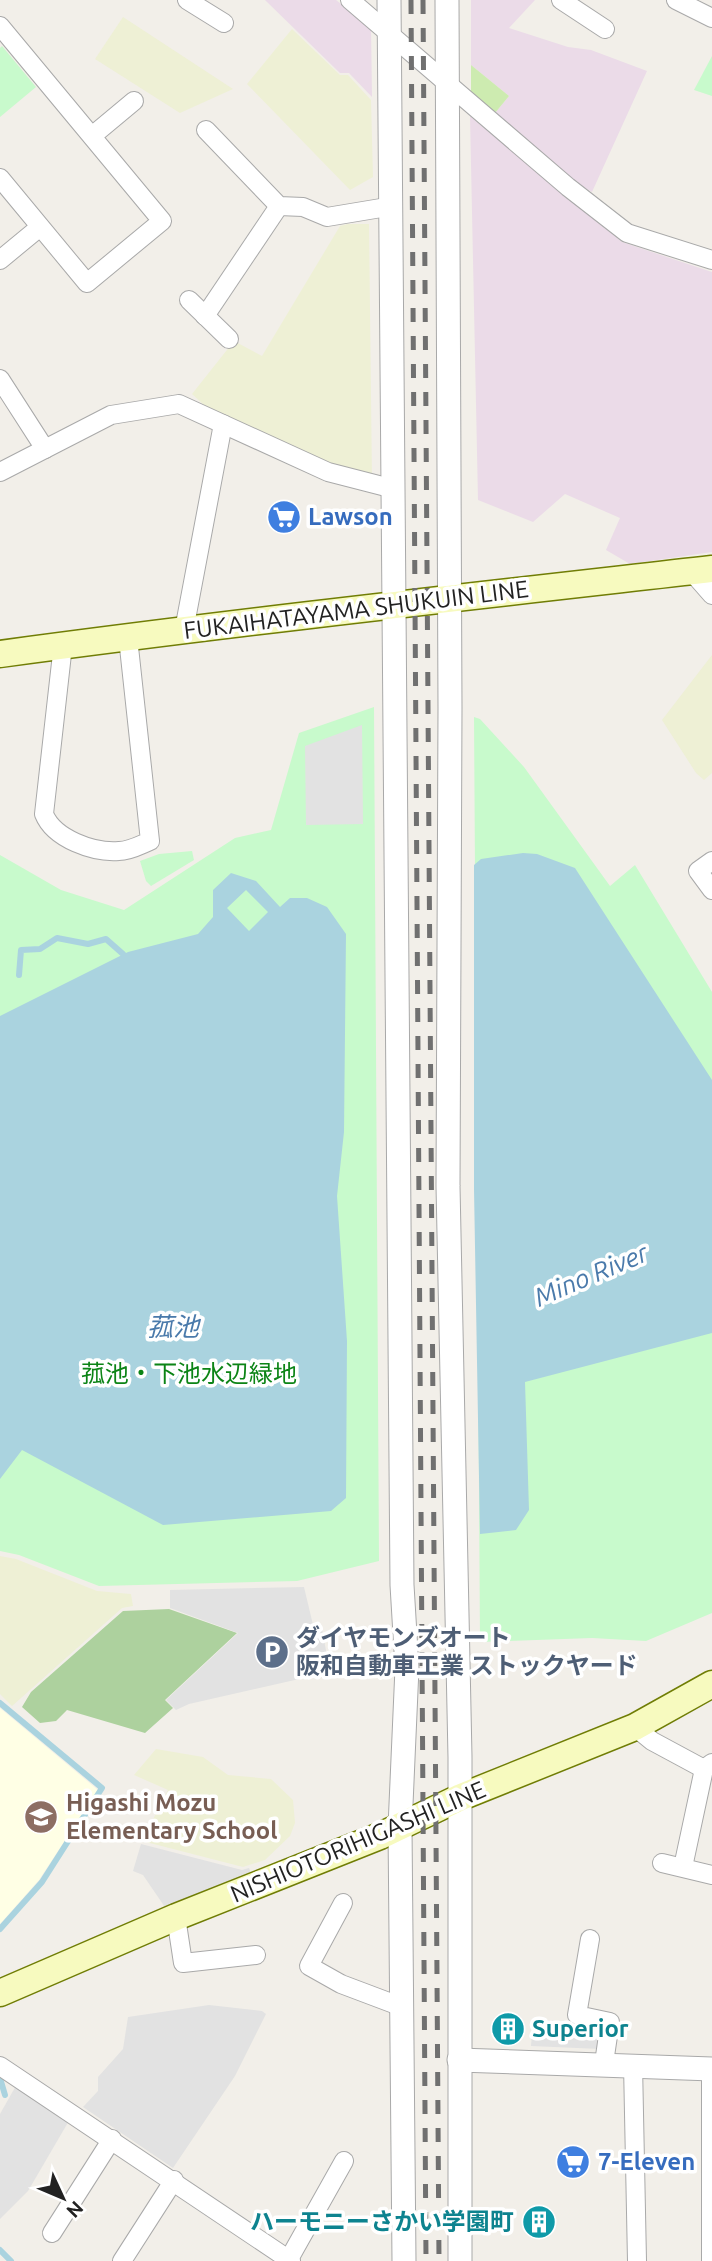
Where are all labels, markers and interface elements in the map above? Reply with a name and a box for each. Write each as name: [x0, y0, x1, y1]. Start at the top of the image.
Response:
supermarket icon: Lawson: [265, 498, 303, 536]
place label: Lawson: [308, 503, 393, 530]
street label: FUKAIHATAYAMA SHUKUIN LINE: [182, 575, 530, 644]
water label: Mino River: [530, 1237, 653, 1311]
water label: 菰池: [147, 1312, 202, 1341]
park label: 菰池・下池水辺緑地: [81, 1360, 297, 1387]
place label: ダイヤモンズオート 阪和自動車工業 ストックヤード: [296, 1624, 638, 1679]
parking icon: ダイヤモンズオート 阪和自動車工業 ストックヤード: [253, 1633, 291, 1671]
street label: NISHIOTORIHIGASHI LINE: [226, 1776, 489, 1908]
place label: Higashi Mozu Elementary School: [66, 1789, 278, 1844]
school or university icon: Higashi Mozu Elementary School: [22, 1798, 60, 1836]
building icon: Superior: [489, 2010, 527, 2048]
place label: Superior: [532, 2015, 629, 2042]
supermarket icon: 7-Eleven: [554, 2143, 592, 2181]
place label: 7-Eleven: [598, 2148, 695, 2175]
north arrow: [28, 2163, 98, 2233]
text: N: [62, 2197, 88, 2223]
building icon: ハーモニーさかい学園町: [520, 2203, 558, 2241]
place label: ハーモニーさかい学園町: [250, 2208, 514, 2235]

